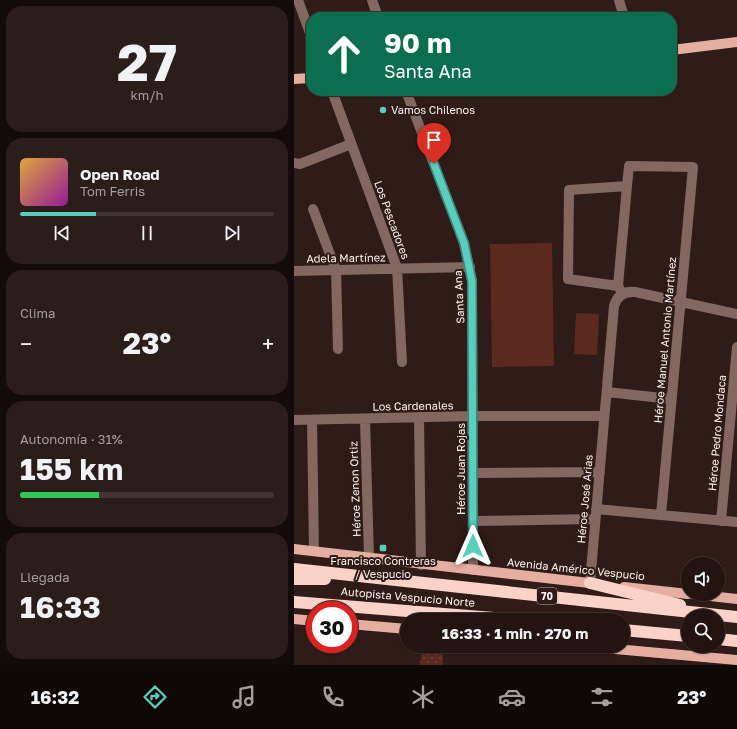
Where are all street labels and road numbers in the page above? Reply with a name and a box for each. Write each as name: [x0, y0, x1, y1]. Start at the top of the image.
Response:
street label: Los Pescadores: [372, 179, 413, 261]
street label: Adela Martínez: [306, 250, 386, 265]
street label: Héroe Manuel Antonio Martínez: [651, 256, 678, 424]
street label: Santa Ana: [451, 270, 466, 324]
street label: Héroe Pedro Mondaca: [705, 374, 728, 492]
street label: Los Cardenales: [372, 398, 454, 413]
street label: Héroe Juan Rojas: [454, 423, 467, 515]
street label: Héroe Zenon Ortiz: [346, 440, 363, 537]
street label: Héroe José Arias: [574, 454, 595, 544]
street label: Avenida Américo Vespucio: [507, 555, 646, 582]
street label: Autopista Vespucio Norte: [340, 584, 476, 609]
road number: 70: [537, 588, 557, 604]

